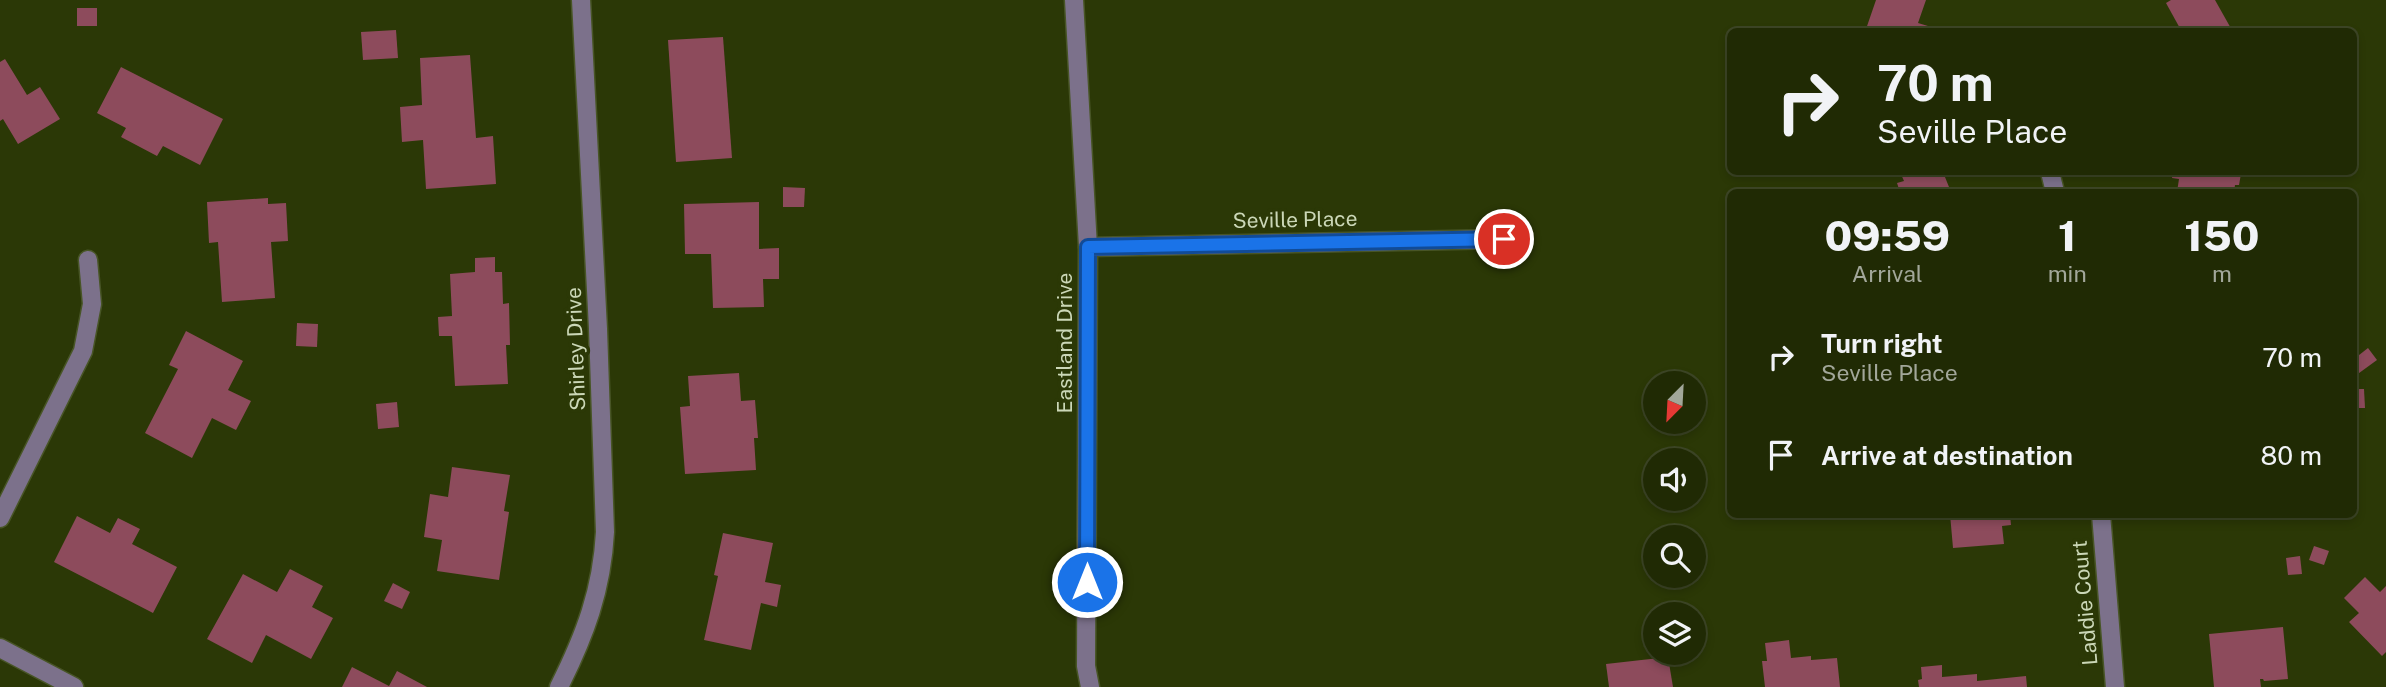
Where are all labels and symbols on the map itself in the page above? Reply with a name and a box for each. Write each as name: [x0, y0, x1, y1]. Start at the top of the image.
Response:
street label: Seville Place: [1232, 206, 1358, 233]
pin: [1474, 209, 1534, 269]
street label: Eastland Drive: [1052, 273, 1077, 413]
street label: Shirley Drive: [561, 287, 590, 411]
north arrow: [1643, 371, 1706, 434]
street label: Laddie Court: [2067, 540, 2102, 667]
position arrow: [1050, 545, 1124, 619]

